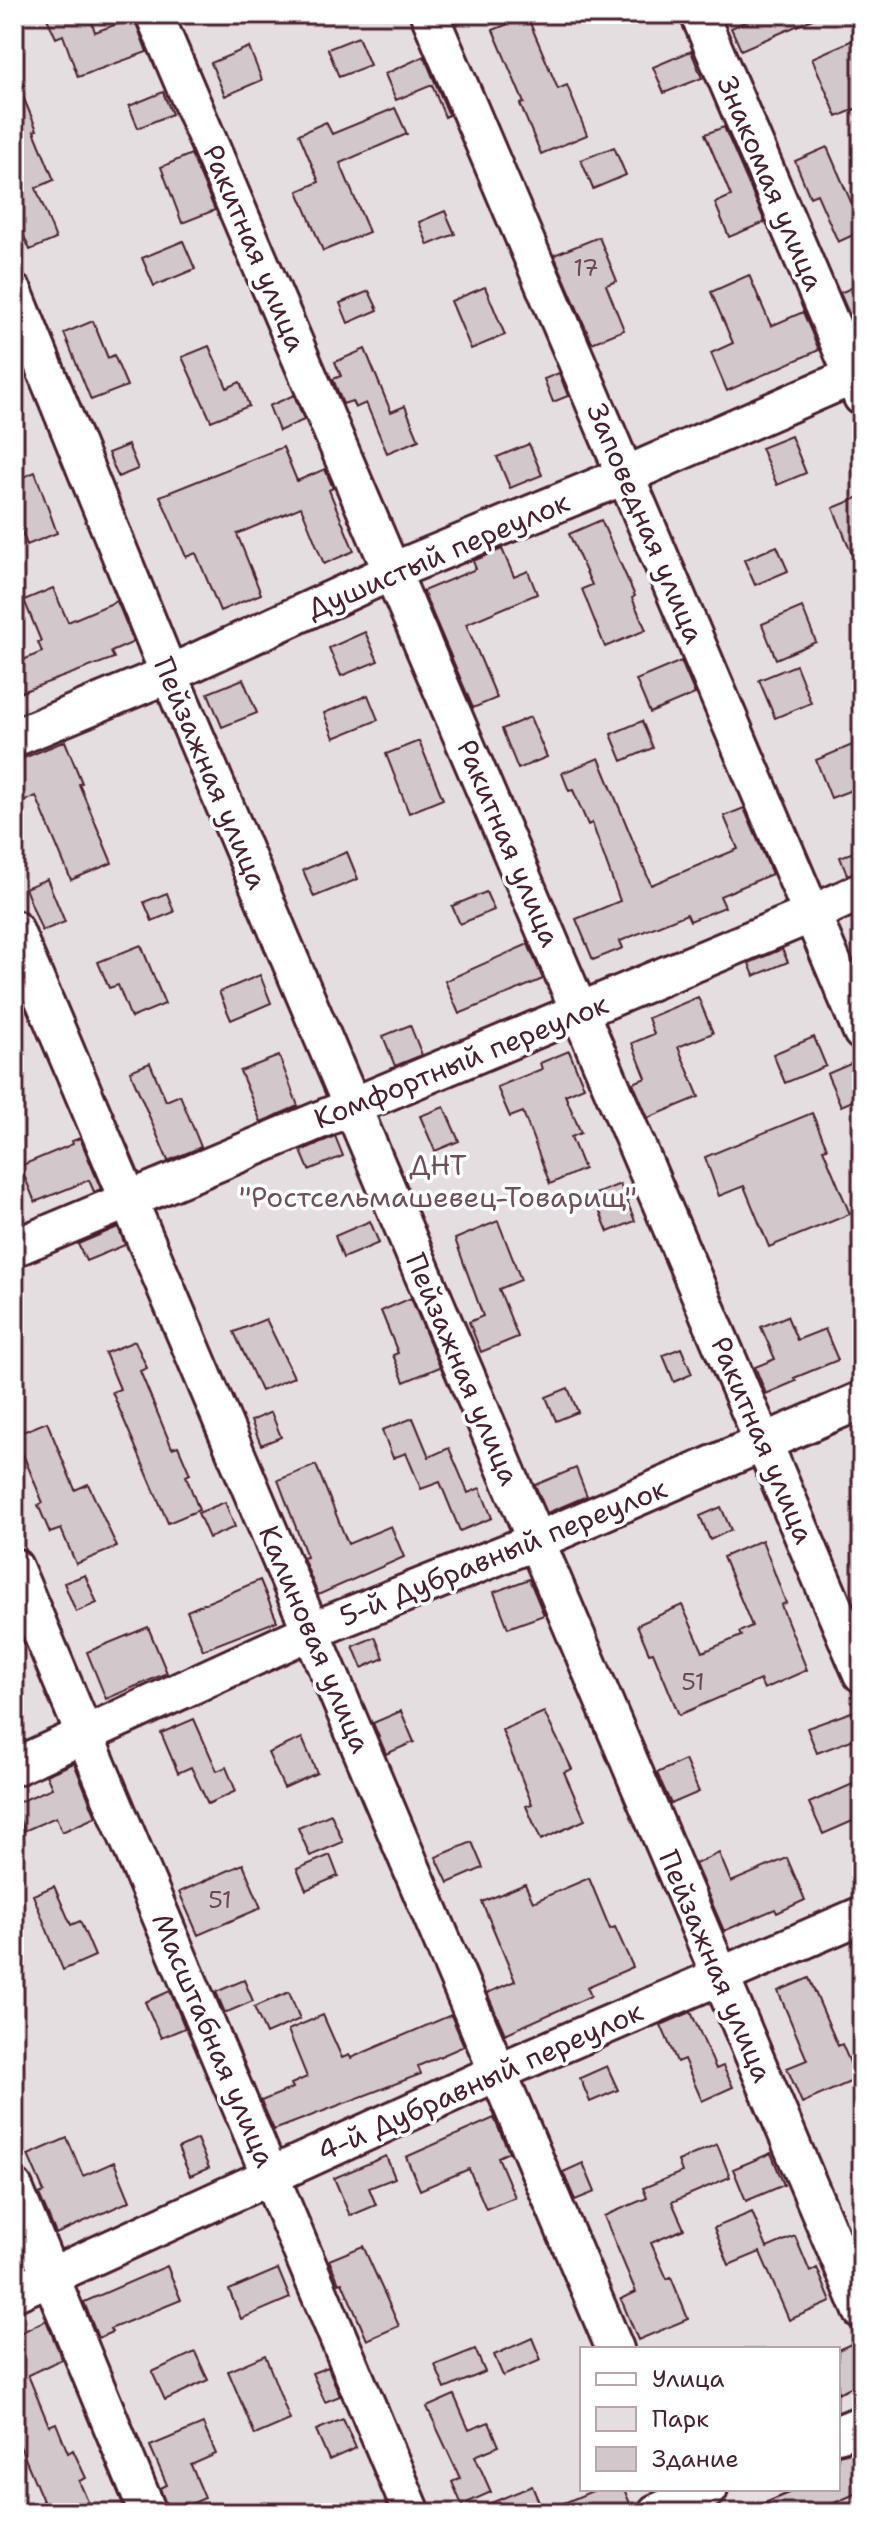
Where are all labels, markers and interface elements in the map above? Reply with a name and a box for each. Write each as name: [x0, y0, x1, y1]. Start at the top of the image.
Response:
street label: Знакомая улица: [709, 70, 833, 296]
street label: Ракитная улица: [194, 139, 316, 357]
house number: 17: [573, 252, 599, 284]
street label: Заповедная улица: [578, 397, 714, 649]
street label: Душистый переулок: [301, 482, 575, 628]
street label: Пейзажная улица: [145, 651, 277, 895]
street label: Ракитная улица: [448, 734, 570, 952]
street label: Комфортный переулок: [308, 984, 614, 1137]
park label: ДНТ "Ростсельмашевец-Товарищ": [239, 1146, 637, 1216]
street label: Пейзажная улица: [397, 1247, 529, 1491]
street label: Ракитная улица: [702, 1331, 824, 1549]
street label: 5-й Дубравный переулок: [334, 1469, 672, 1635]
street label: Калиновая улица: [250, 1519, 380, 1759]
house number: 51: [681, 1666, 705, 1698]
street label: Пейзажная улица: [650, 1844, 782, 2088]
house number: 51: [208, 1884, 232, 1916]
street label: Масштабная улица: [143, 1907, 285, 2173]
street label: 4-й Дубравный переулок: [311, 1992, 649, 2170]
legend: [580, 2347, 840, 2491]
text: Улица: [652, 2363, 725, 2395]
text: Парк: [652, 2403, 709, 2435]
text: Здание: [652, 2443, 739, 2475]

